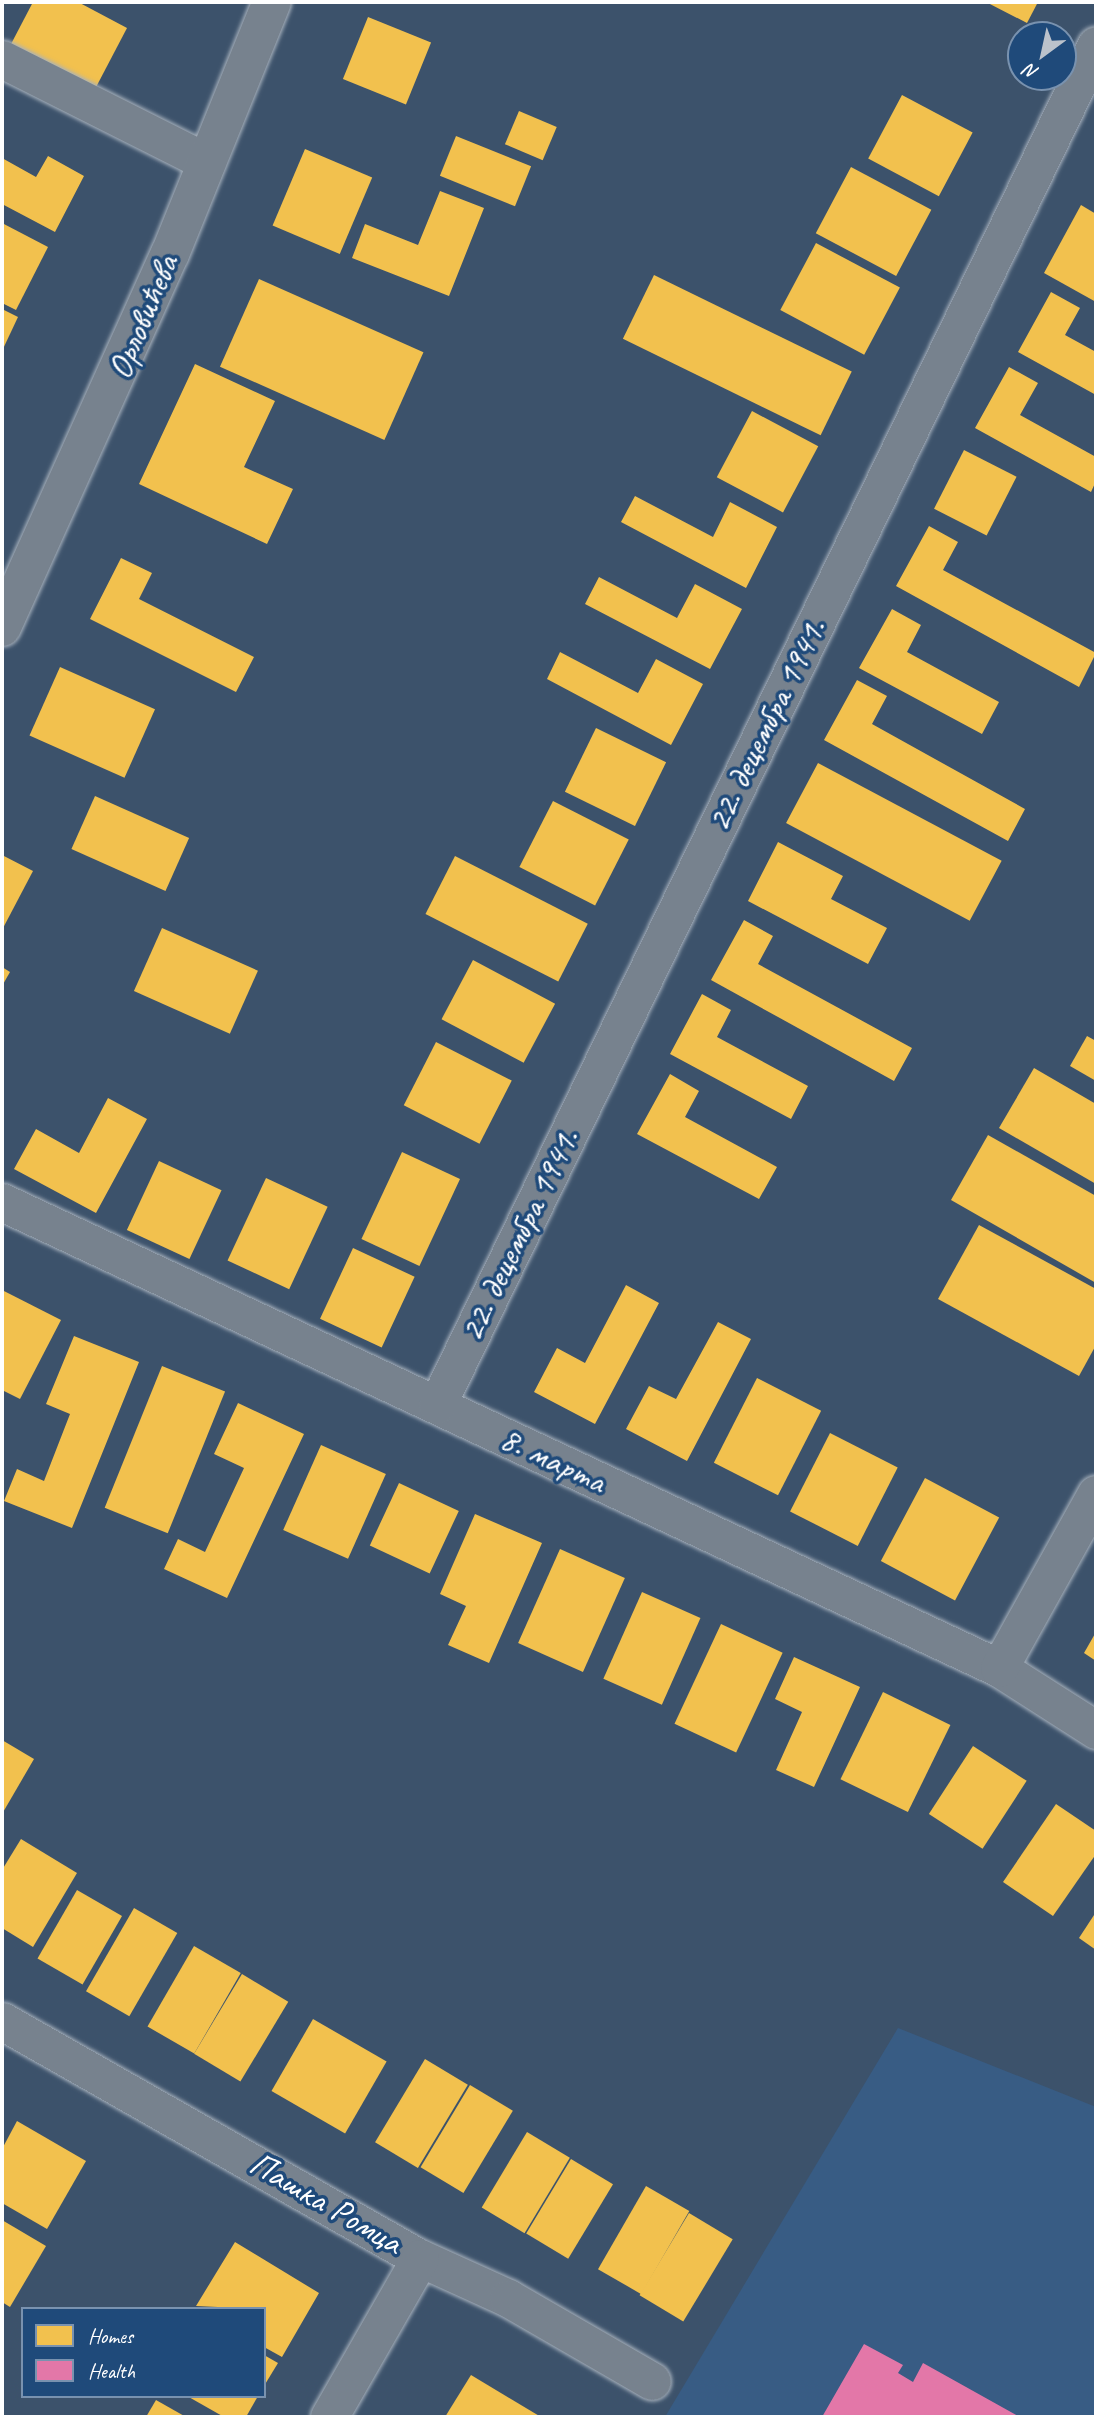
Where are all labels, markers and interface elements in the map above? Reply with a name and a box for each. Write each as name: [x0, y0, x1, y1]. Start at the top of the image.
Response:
north arrow: [1007, 21, 1077, 91]
text: N: [1020, 59, 1043, 85]
street label: Орловићева: [98, 249, 188, 385]
street label: 22. децембра 1941.: [697, 612, 835, 838]
street label: 22. децембра 1941.: [450, 1122, 588, 1348]
street label: 8. марта: [494, 1417, 612, 1503]
street label: Пашка Ромца: [244, 2143, 408, 2263]
legend: [21, 2307, 266, 2398]
text: Homes: [88, 2323, 133, 2349]
text: Health: [88, 2358, 135, 2384]

